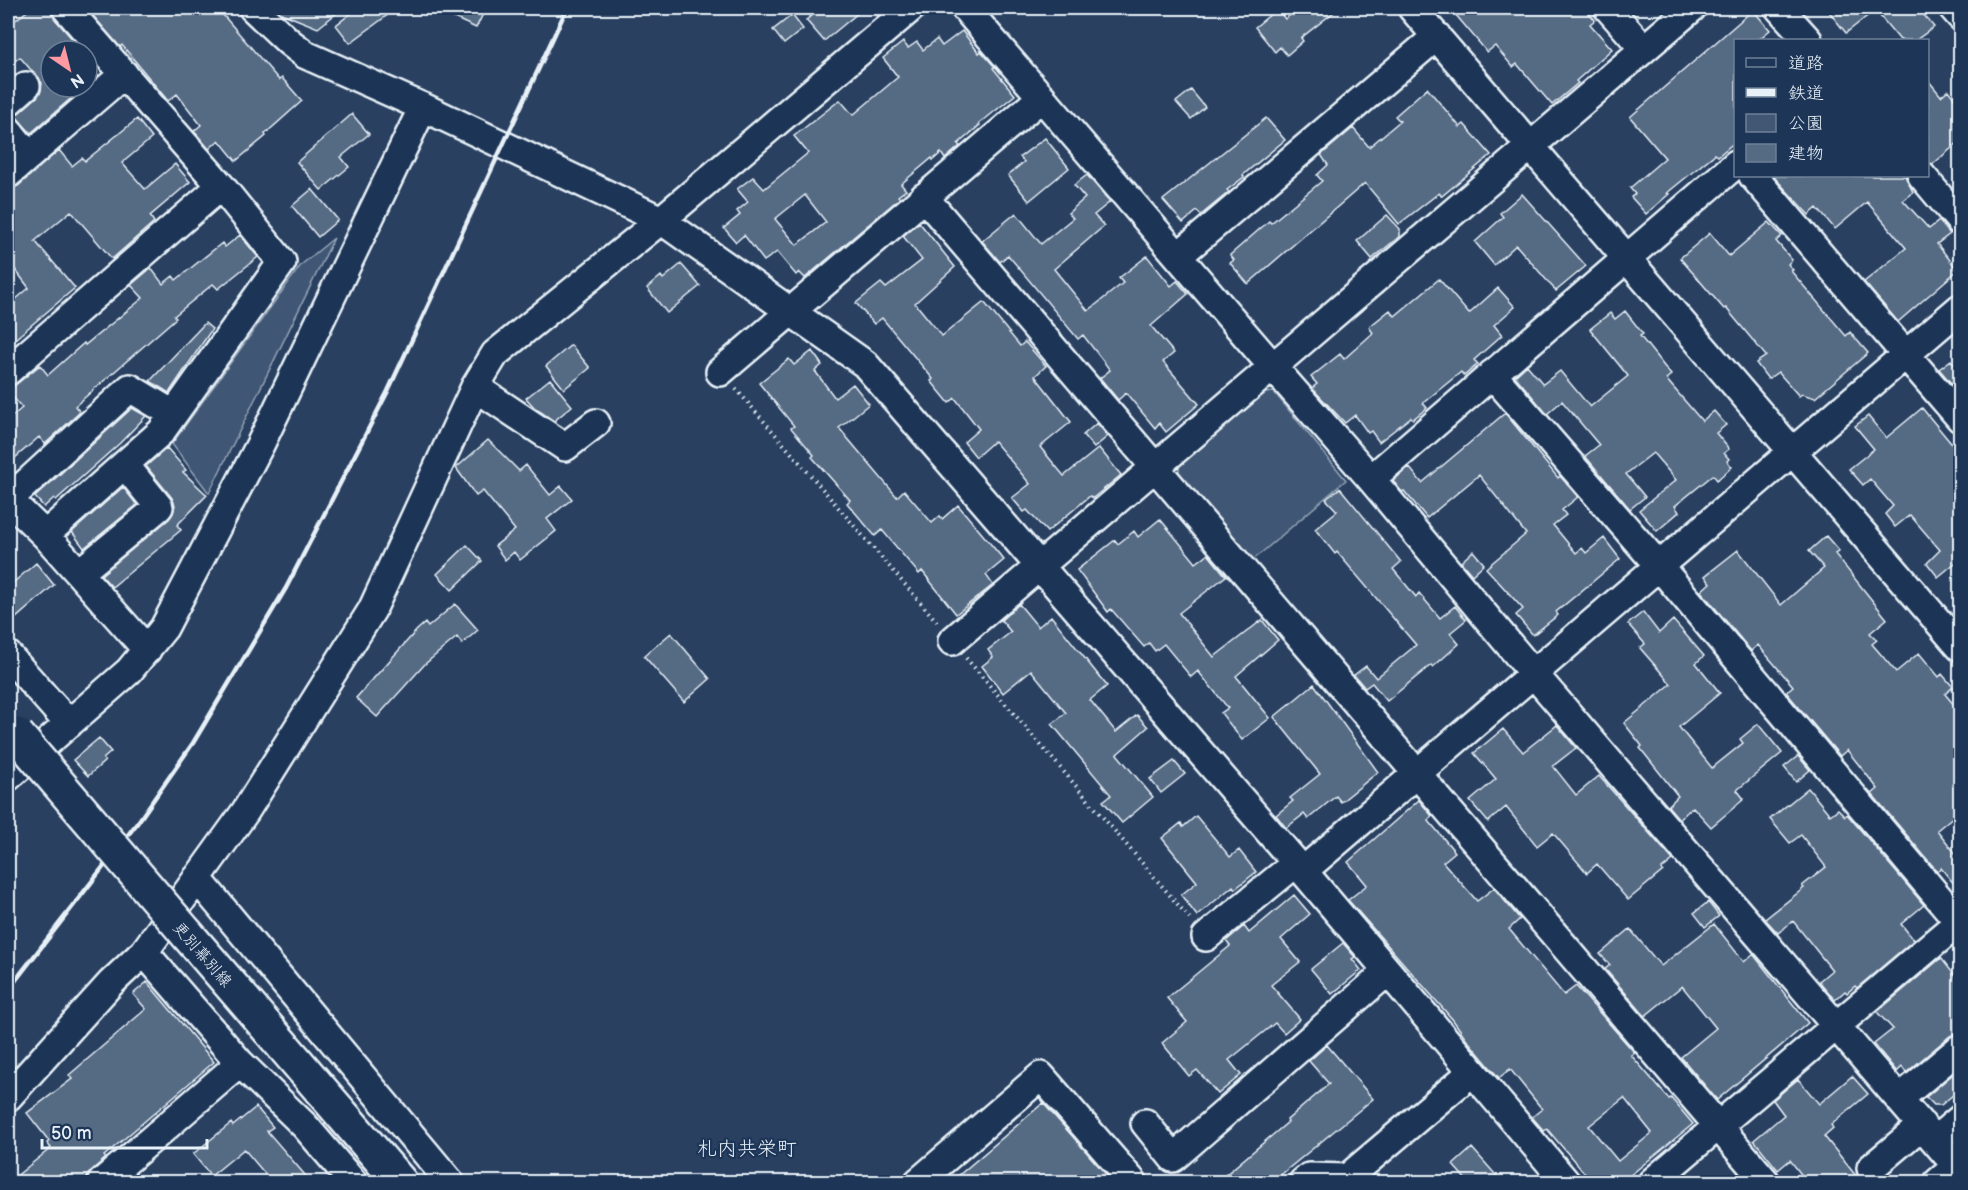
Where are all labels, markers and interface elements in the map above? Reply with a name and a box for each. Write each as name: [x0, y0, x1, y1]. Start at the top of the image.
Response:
north arrow: [39, 39, 99, 99]
legend: [1734, 39, 1929, 177]
text: 道路: [1788, 53, 1824, 74]
text: N: [66, 69, 87, 91]
text: 鉄道: [1788, 83, 1824, 104]
text: 公園: [1788, 113, 1824, 134]
text: 建物: [1788, 143, 1824, 164]
street label: 更別幕別線: [168, 919, 235, 991]
scale bar: [42, 1112, 207, 1150]
text: 50 m: [51, 1123, 92, 1144]
district label: 札内共栄町: [697, 1137, 797, 1161]

